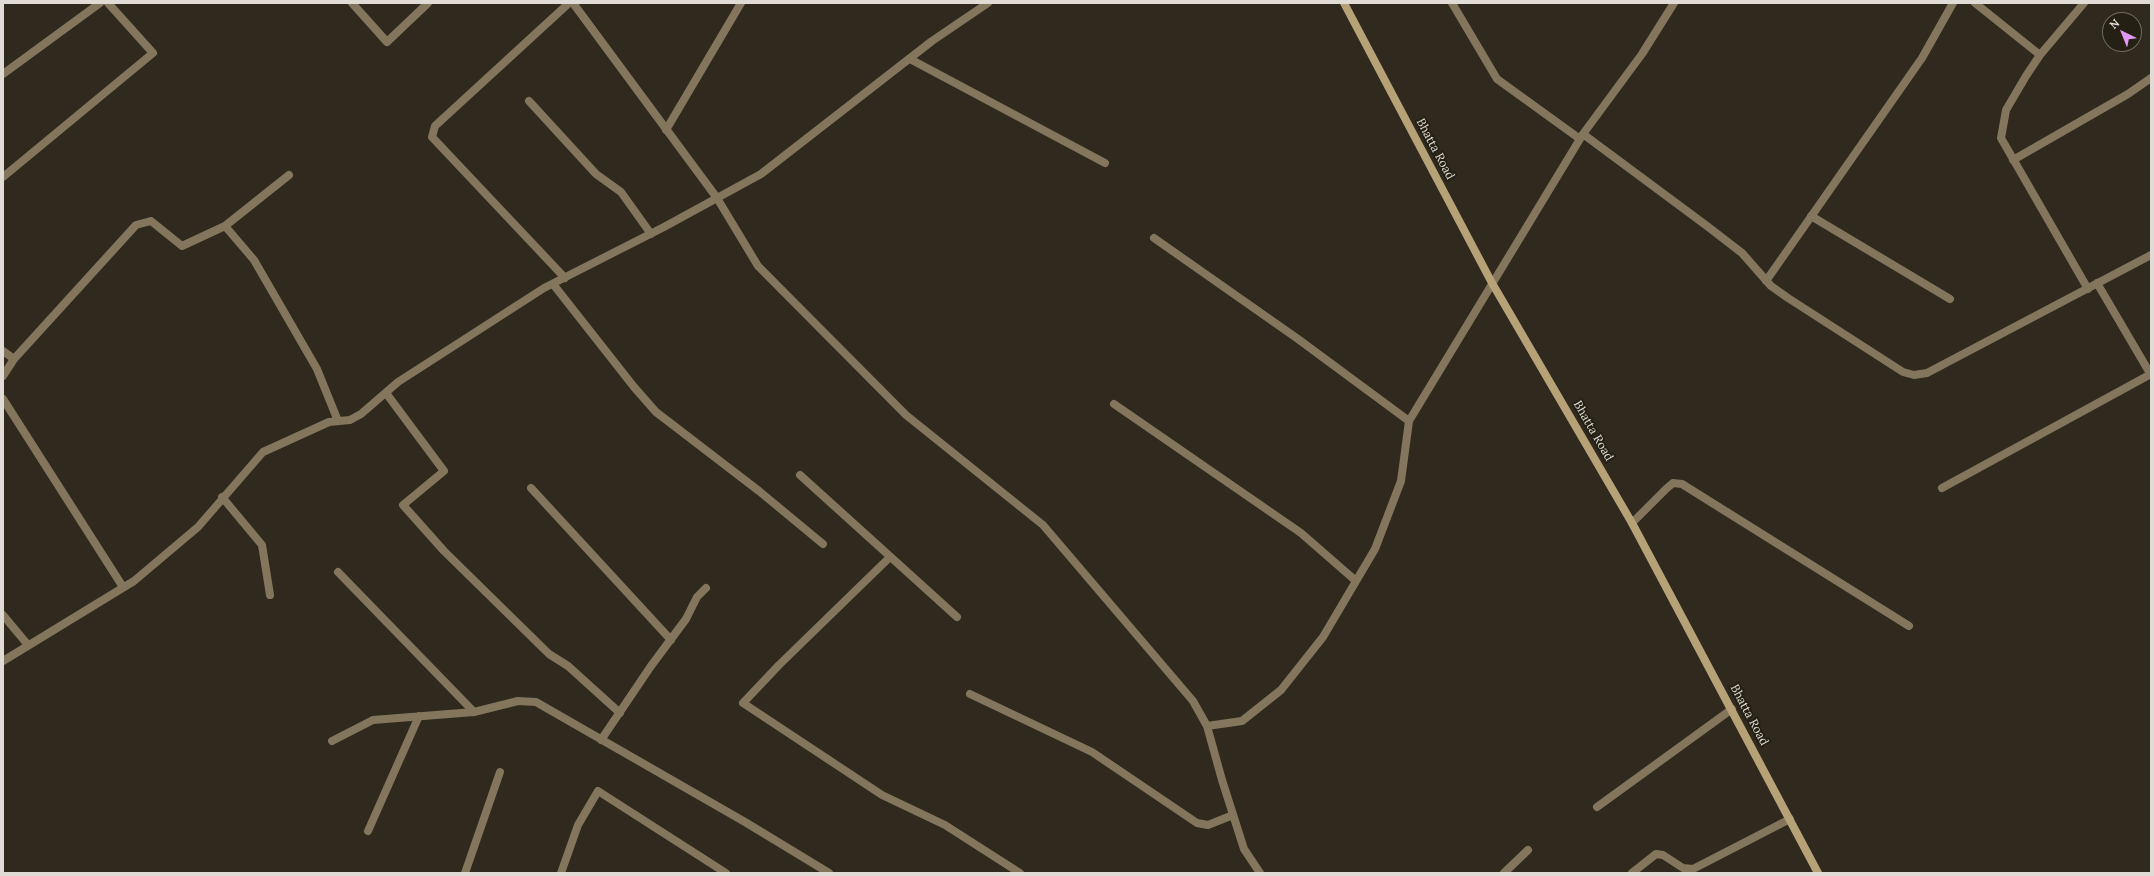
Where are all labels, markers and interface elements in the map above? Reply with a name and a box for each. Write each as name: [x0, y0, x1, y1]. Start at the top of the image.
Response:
north arrow: [2102, 12, 2142, 52]
text: N: [2107, 16, 2122, 32]
street label: Bhatta Road: [1413, 116, 1457, 182]
street label: Bhatta Road: [1570, 398, 1616, 464]
street label: Bhatta Road: [1727, 682, 1771, 748]

